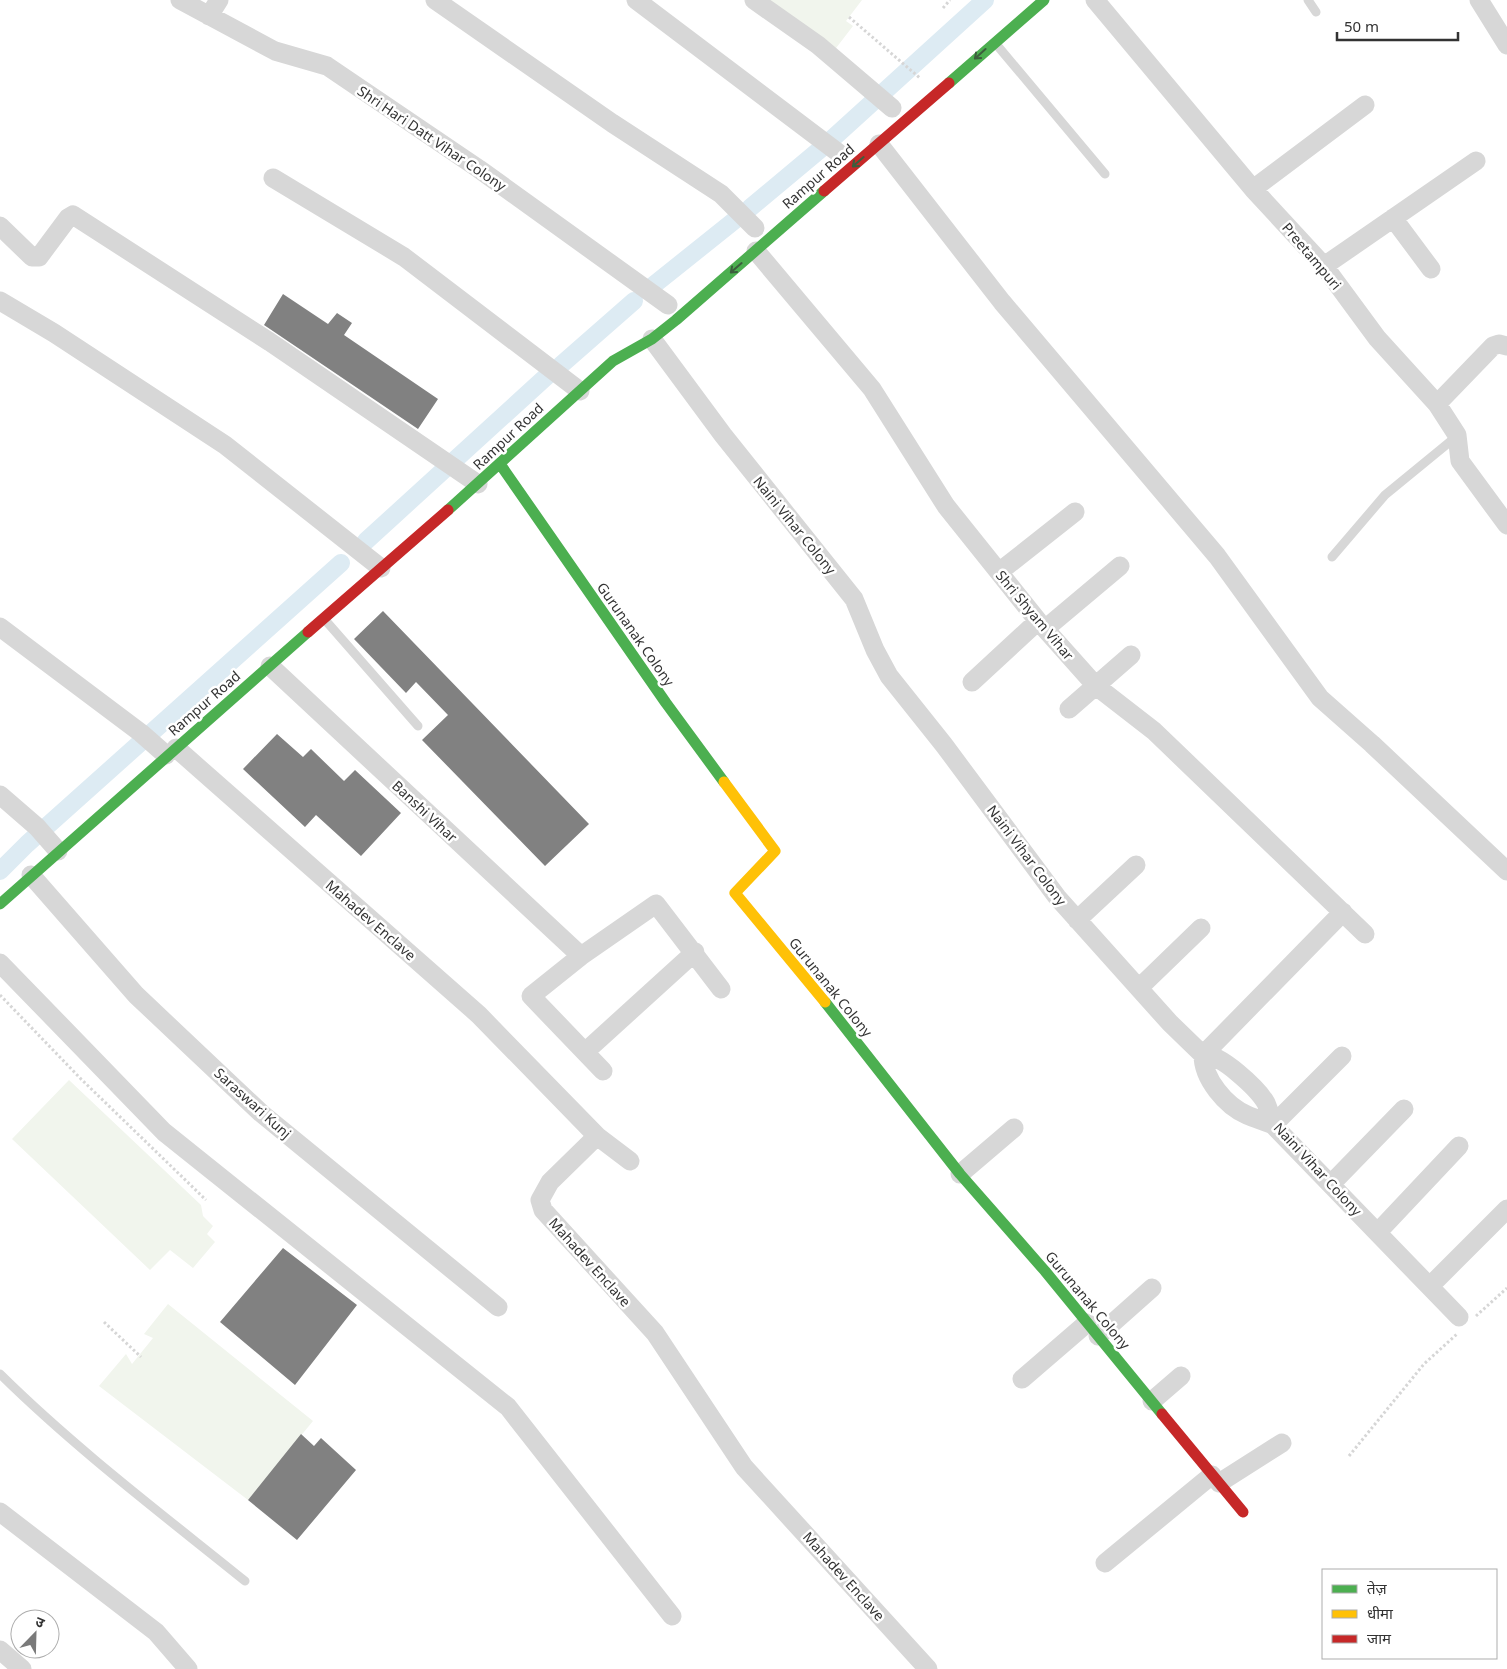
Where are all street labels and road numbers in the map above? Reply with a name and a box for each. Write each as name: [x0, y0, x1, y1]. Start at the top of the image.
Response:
street label: Shri Hari Datt Vihar Colony: [354, 81, 511, 195]
street label: Rampur Road: [778, 139, 858, 213]
street label: Preetampuri: [1278, 218, 1346, 294]
street label: Rampur Road: [469, 398, 547, 474]
street label: Naini Vihar Colony: [749, 472, 841, 579]
street label: Shri Shyam Vihar: [992, 566, 1078, 664]
street label: Gurunanak Colony: [593, 578, 679, 690]
street label: Rampur Road: [164, 666, 244, 740]
street label: Banshi Vihar: [388, 776, 462, 846]
street label: Naini Vihar Colony: [983, 801, 1072, 910]
street label: Mahadev Enclave: [322, 876, 420, 965]
street label: Gurunanak Colony: [785, 933, 877, 1041]
street label: Saraswari Kunj: [211, 1063, 295, 1143]
street label: Naini Vihar Colony: [1270, 1118, 1367, 1220]
street label: Mahadev Enclave: [545, 1213, 635, 1311]
street label: Gurunanak Colony: [1041, 1247, 1135, 1354]
street label: Mahadev Enclave: [799, 1527, 889, 1625]

